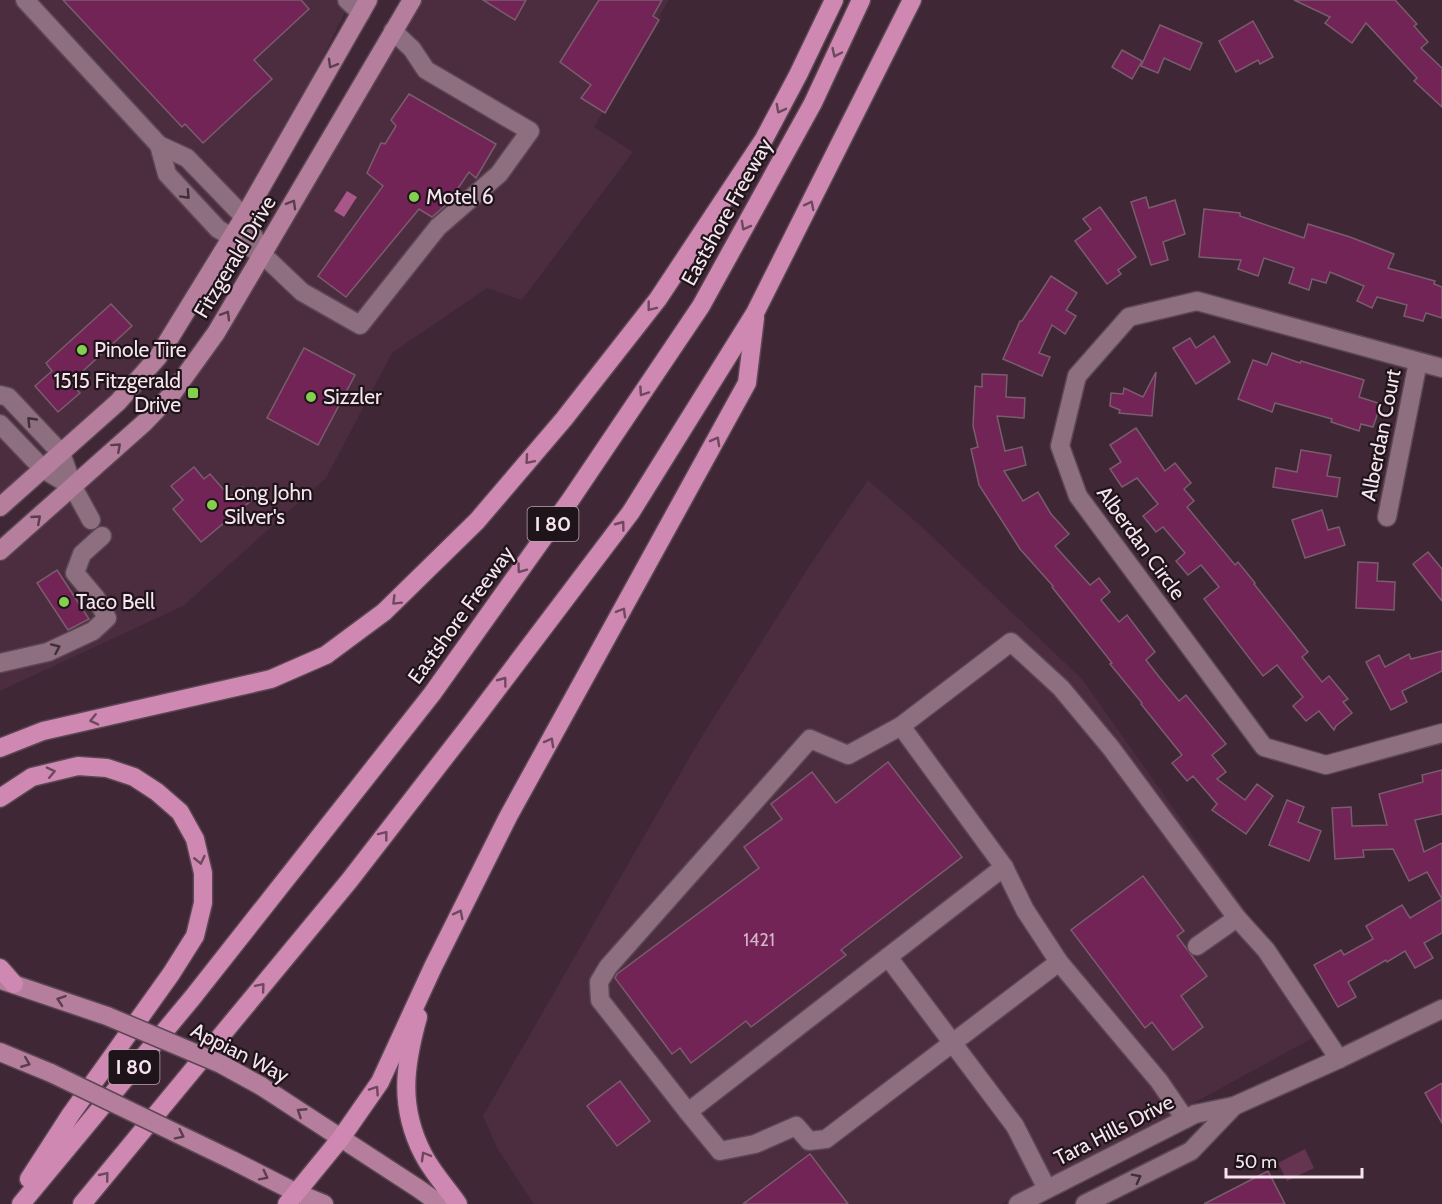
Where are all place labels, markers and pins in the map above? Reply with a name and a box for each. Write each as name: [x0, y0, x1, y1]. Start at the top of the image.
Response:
place label: Motel 6: [426, 184, 494, 209]
marker: Motel 6: [407, 190, 421, 204]
place label: Pinole Tire: [94, 337, 187, 362]
marker: Pinole Tire: [75, 343, 89, 357]
place label: 1515 Fitzgerald Drive: [53, 368, 181, 417]
place label: Sizzler: [323, 384, 382, 409]
marker: 1515 Fitzgerald Drive: [186, 386, 200, 400]
marker: Sizzler: [304, 390, 318, 404]
place label: Long John Silver's: [224, 480, 313, 529]
marker: Long John Silver's: [205, 498, 219, 512]
place label: Taco Bell: [76, 589, 155, 614]
marker: Taco Bell: [57, 595, 71, 609]

